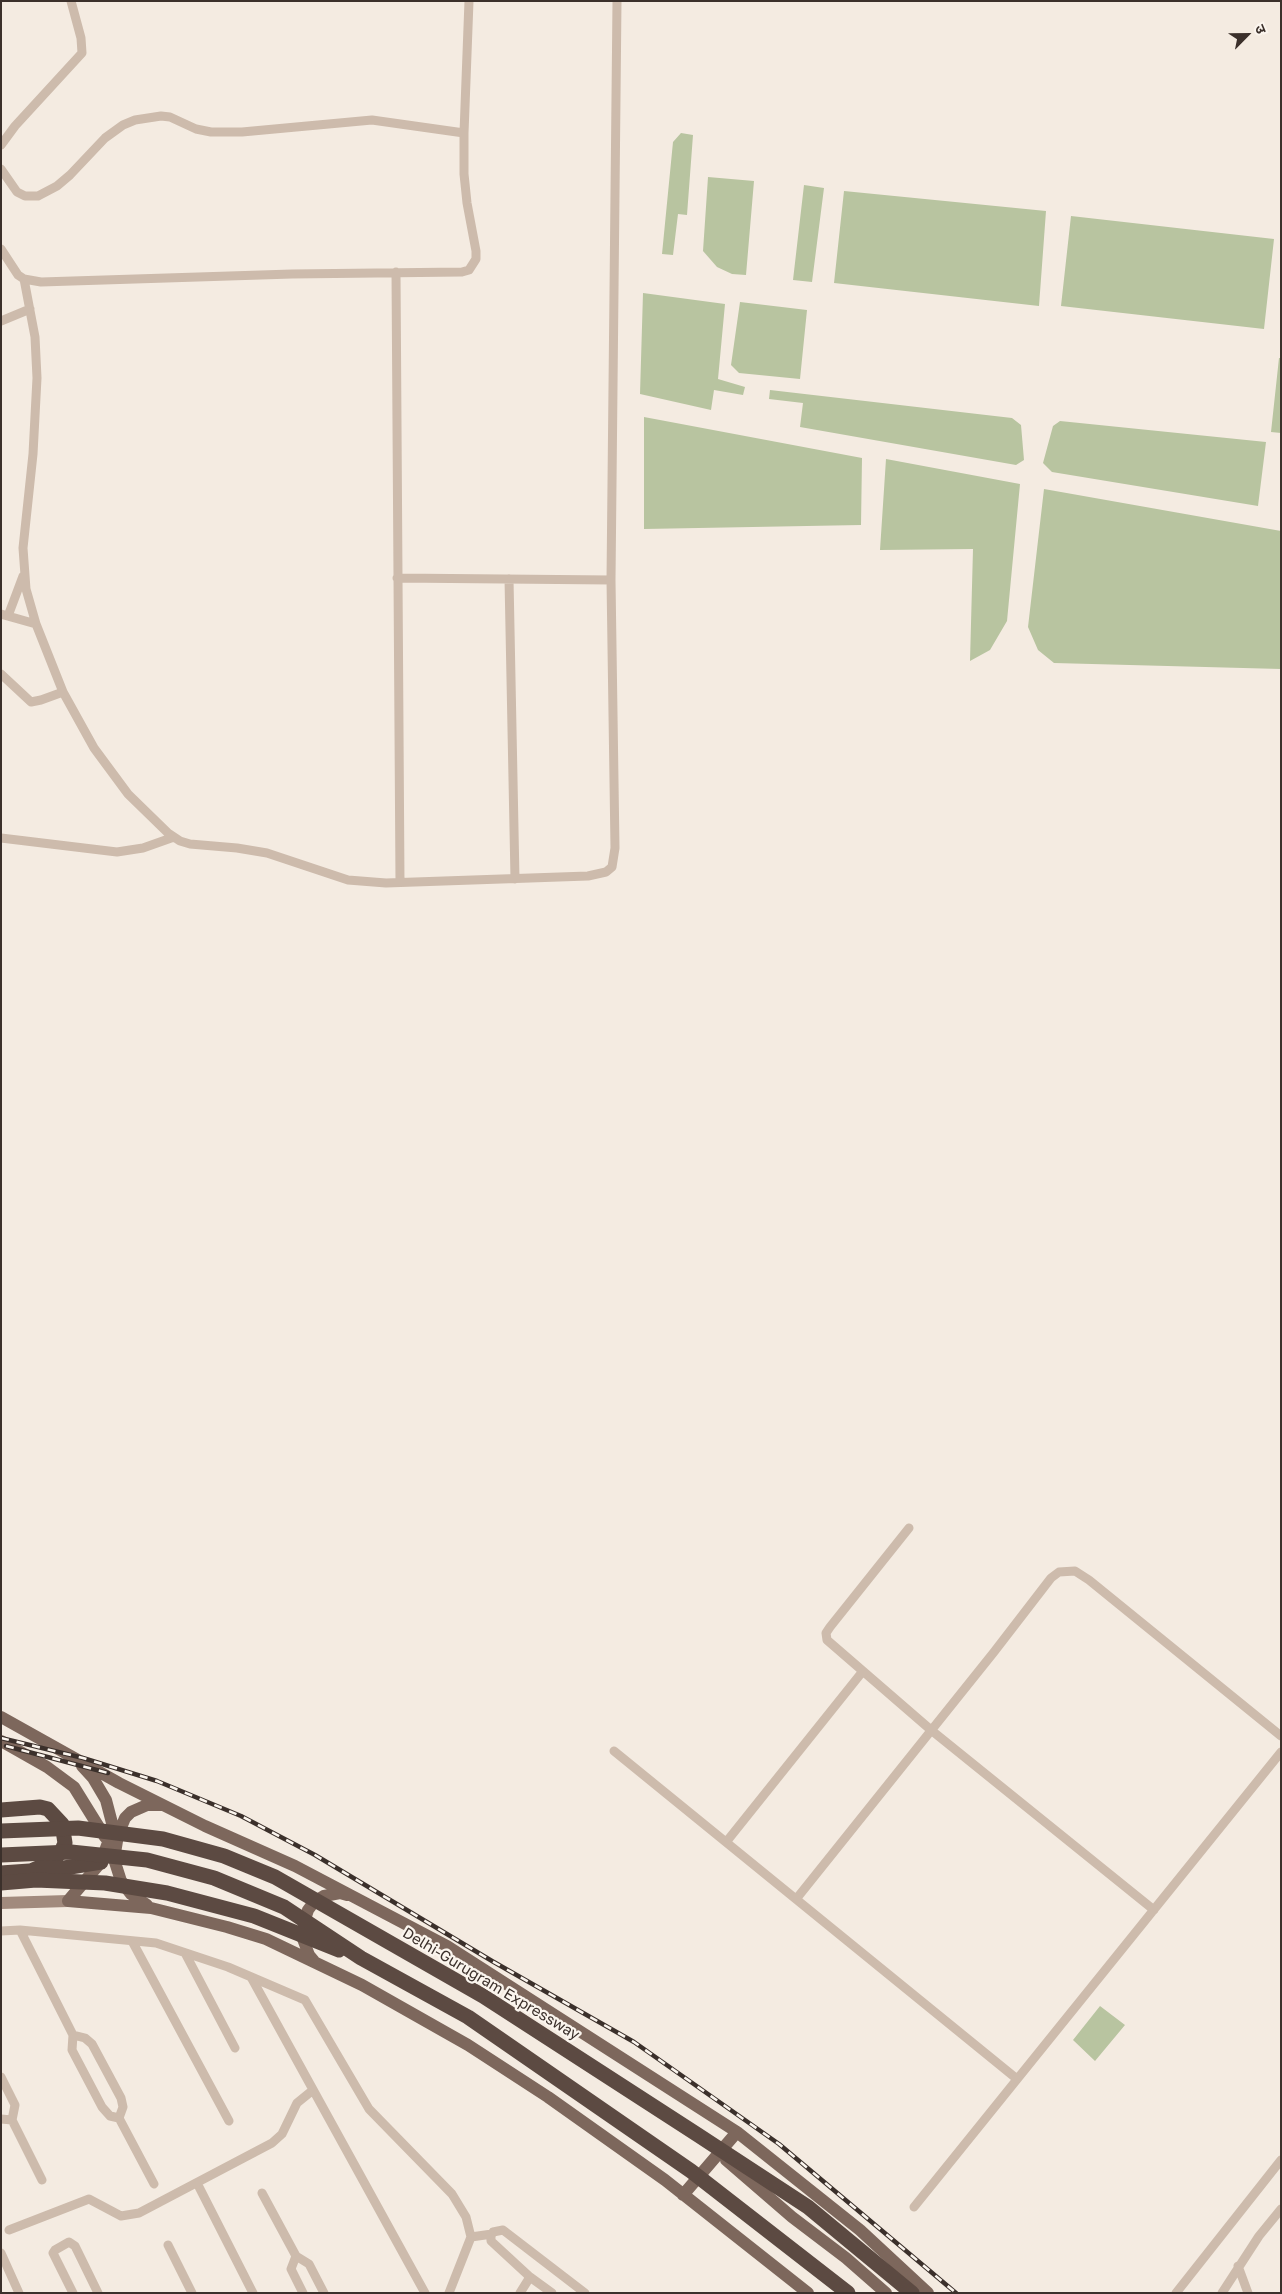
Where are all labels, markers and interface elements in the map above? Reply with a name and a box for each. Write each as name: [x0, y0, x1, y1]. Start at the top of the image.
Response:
north arrow: [1222, 10, 1272, 60]
text: उ: [1252, 22, 1271, 36]
street label: Delhi-Gurugram Expressway: [399, 1924, 583, 2044]

